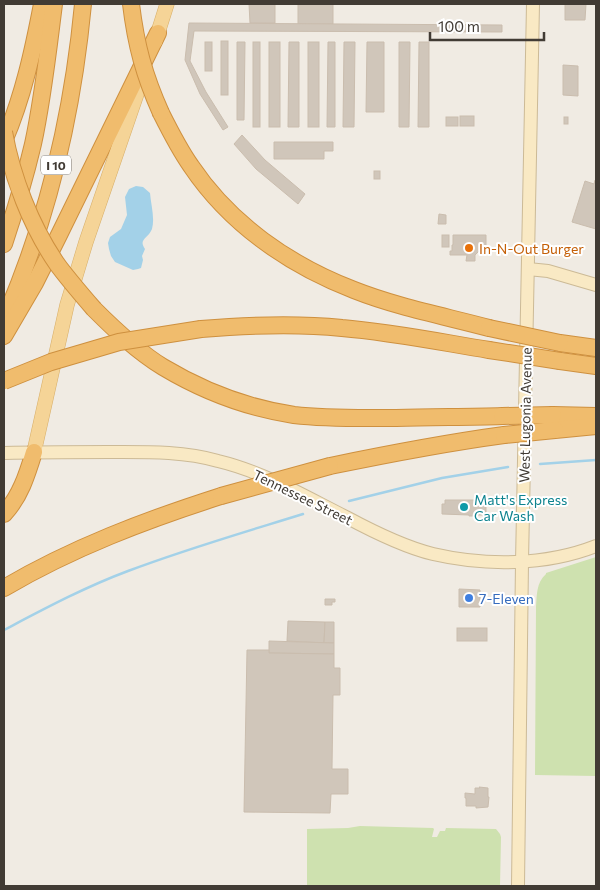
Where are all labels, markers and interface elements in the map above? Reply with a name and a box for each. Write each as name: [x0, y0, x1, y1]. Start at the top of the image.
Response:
scale bar: [430, 10, 544, 42]
text: 100 m: [438, 17, 480, 35]
road number: I 10: [41, 156, 71, 174]
place label: In-N-Out Burger: [479, 240, 584, 257]
marker: In-N-Out Burger: [463, 242, 475, 254]
street label: West Lugonia Avenue: [515, 347, 535, 483]
street label: Tennessee Street: [251, 466, 356, 529]
place label: Matt's Express Car Wash: [474, 491, 567, 524]
marker: Matt's Express Car Wash: [458, 501, 470, 513]
place label: 7-Eleven: [479, 590, 534, 607]
marker: 7-Eleven: [463, 592, 475, 604]

